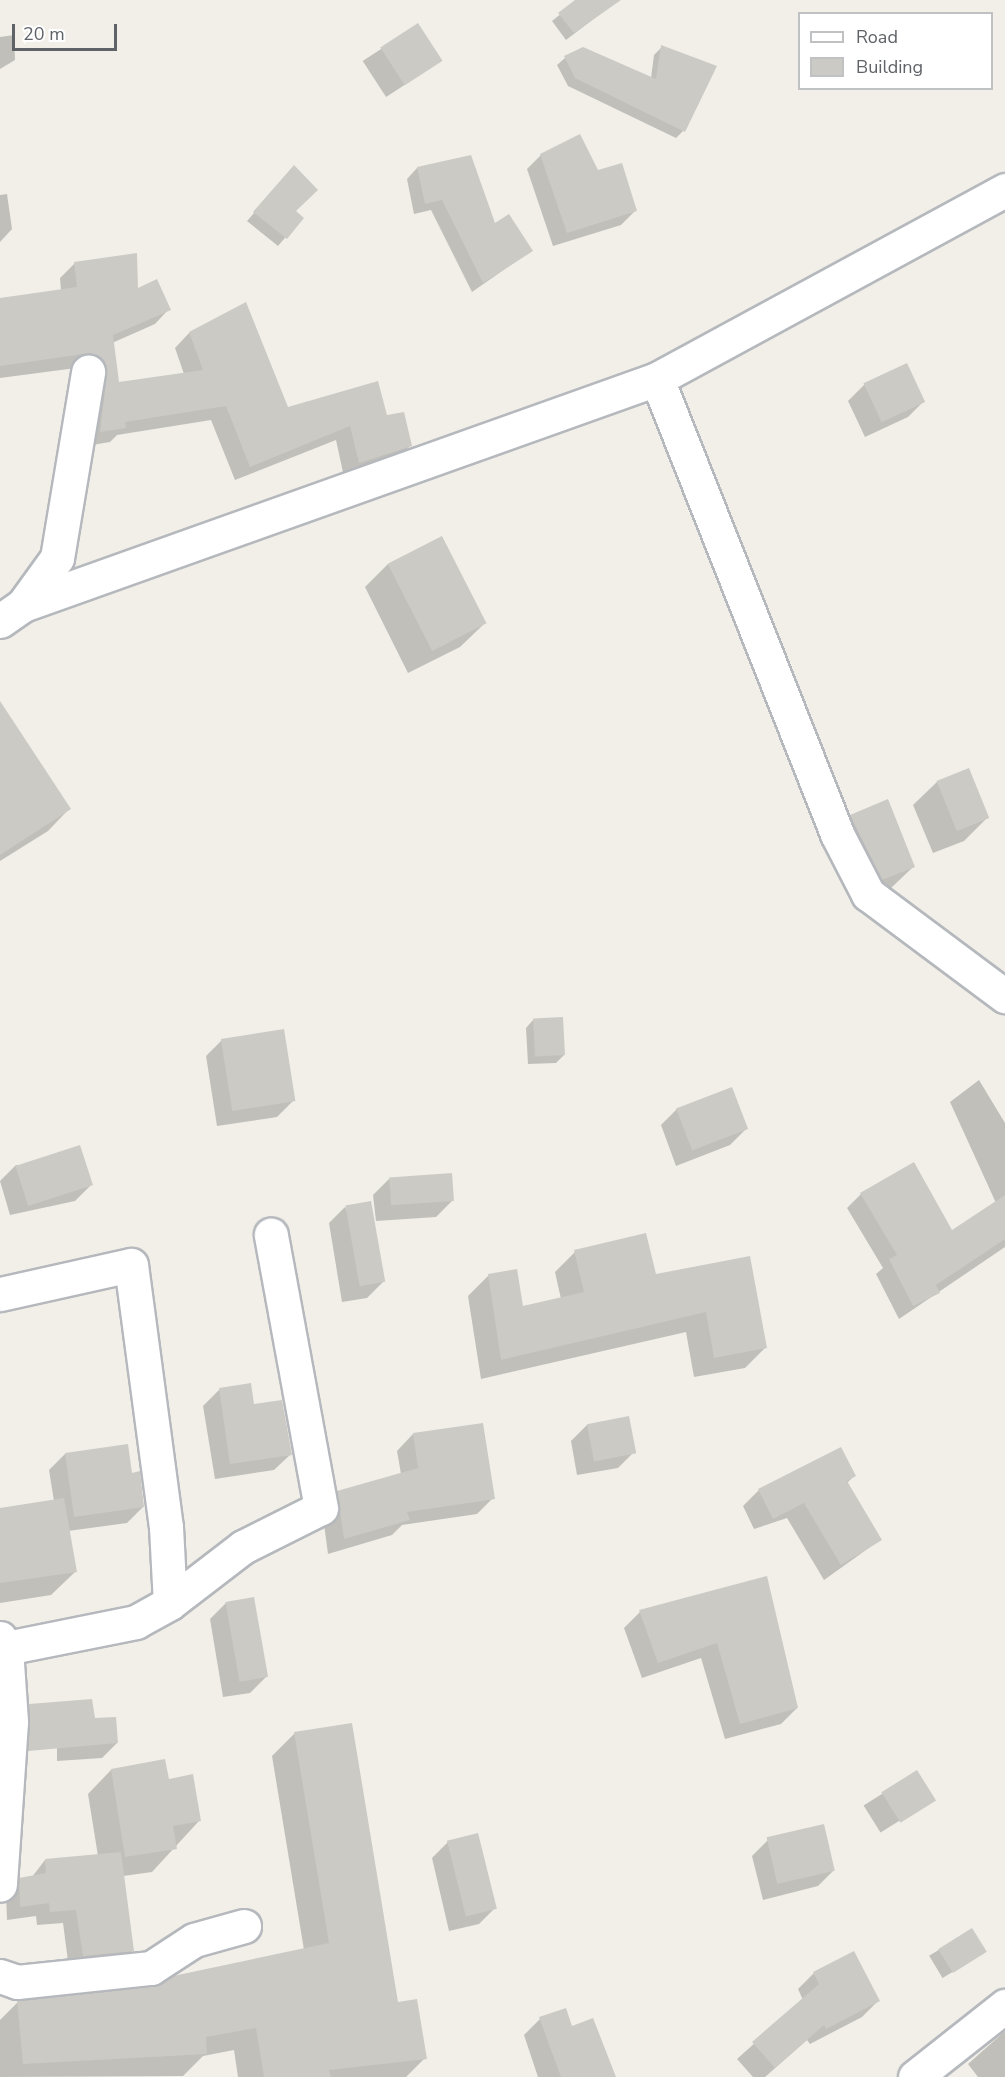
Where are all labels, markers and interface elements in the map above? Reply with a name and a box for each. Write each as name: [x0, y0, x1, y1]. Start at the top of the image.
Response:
scale bar: [15, 12, 120, 50]
legend: [798, 12, 993, 90]
text: 20 m: [23, 22, 65, 46]
text: Road: [856, 25, 898, 49]
text: Building: [856, 55, 923, 79]

